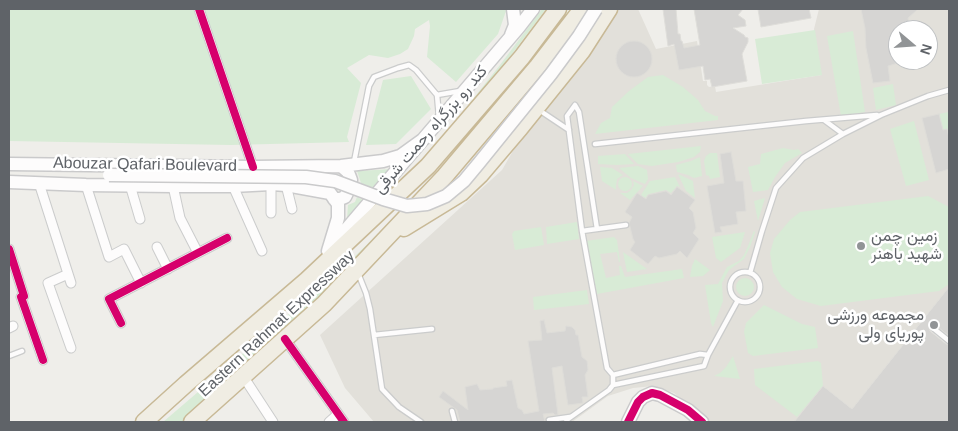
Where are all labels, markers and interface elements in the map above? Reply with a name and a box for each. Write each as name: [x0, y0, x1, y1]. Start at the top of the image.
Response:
north arrow: [888, 20, 938, 70]
text: N: [917, 42, 935, 57]
street label: کند رو بزرگراه رحمت شرقی: [370, 62, 492, 198]
street label: Abouzar Qafari Boulevard: [53, 154, 237, 176]
place label: زمین چمن شهید باهنر: [871, 227, 942, 265]
marker: زمین چمن شهید باهنر: [855, 240, 867, 252]
street label: Eastern Rahmat Expressway: [195, 247, 359, 401]
place label: مجموعه ورزشی پوریای ولی: [828, 306, 924, 344]
marker: مجموعه ورزشی پوریای ولی: [928, 319, 940, 331]

